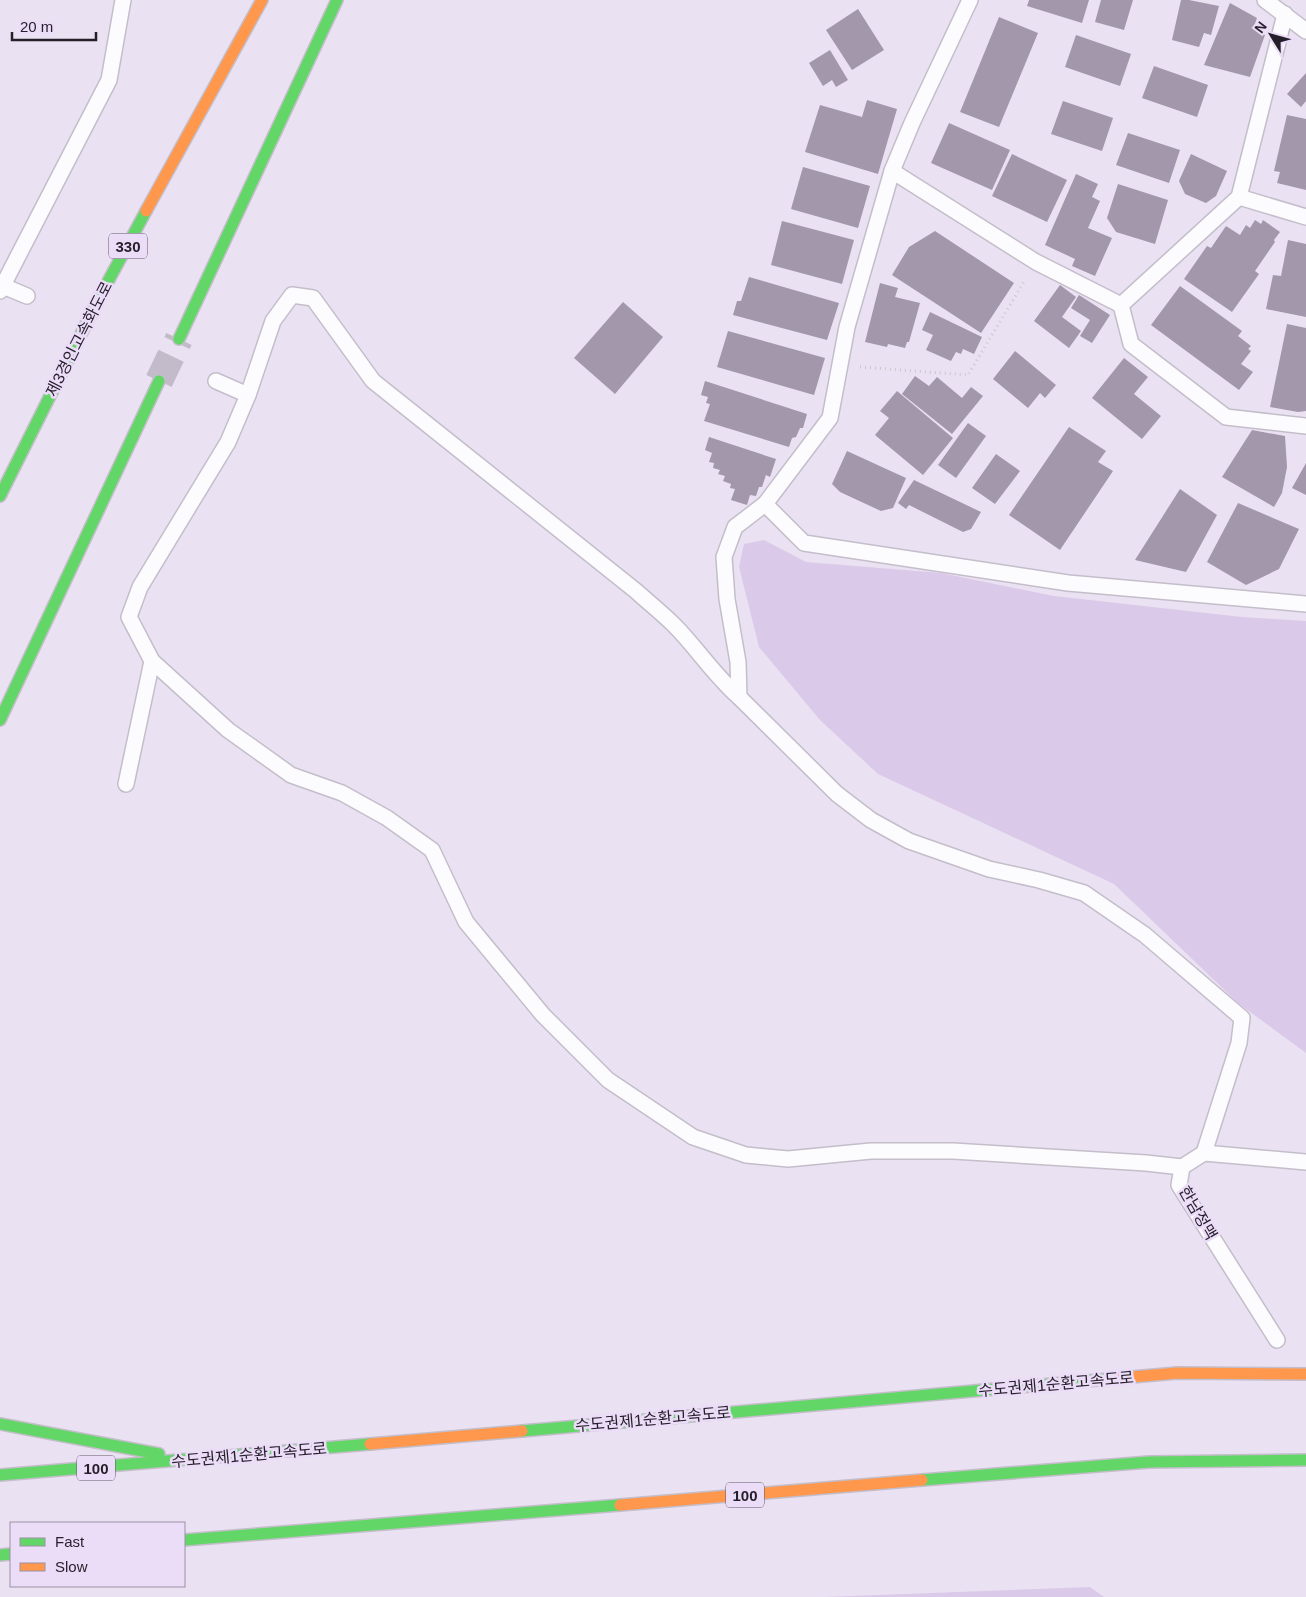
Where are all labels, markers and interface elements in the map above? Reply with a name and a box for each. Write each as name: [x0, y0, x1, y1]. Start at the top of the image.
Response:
scale bar: [12, 10, 96, 42]
north arrow: [1246, 10, 1296, 60]
text: 20 m: [20, 18, 53, 35]
text: N: [1251, 18, 1270, 36]
road number: 330: [109, 234, 147, 258]
street label: 제3경인고속화도로: [43, 278, 115, 399]
street label: 한남정맥: [1176, 1183, 1220, 1243]
street label: 수도권제1순환고속도로: [978, 1369, 1135, 1399]
street label: 수도권제1순환고속도로: [575, 1404, 732, 1434]
street label: 수도권제1순환고속도로: [171, 1440, 328, 1470]
road number: 100: [77, 1456, 115, 1480]
road number: 100: [726, 1482, 764, 1508]
legend: [10, 1522, 185, 1587]
text: Fast: [55, 1533, 85, 1550]
text: Slow: [55, 1558, 88, 1575]

